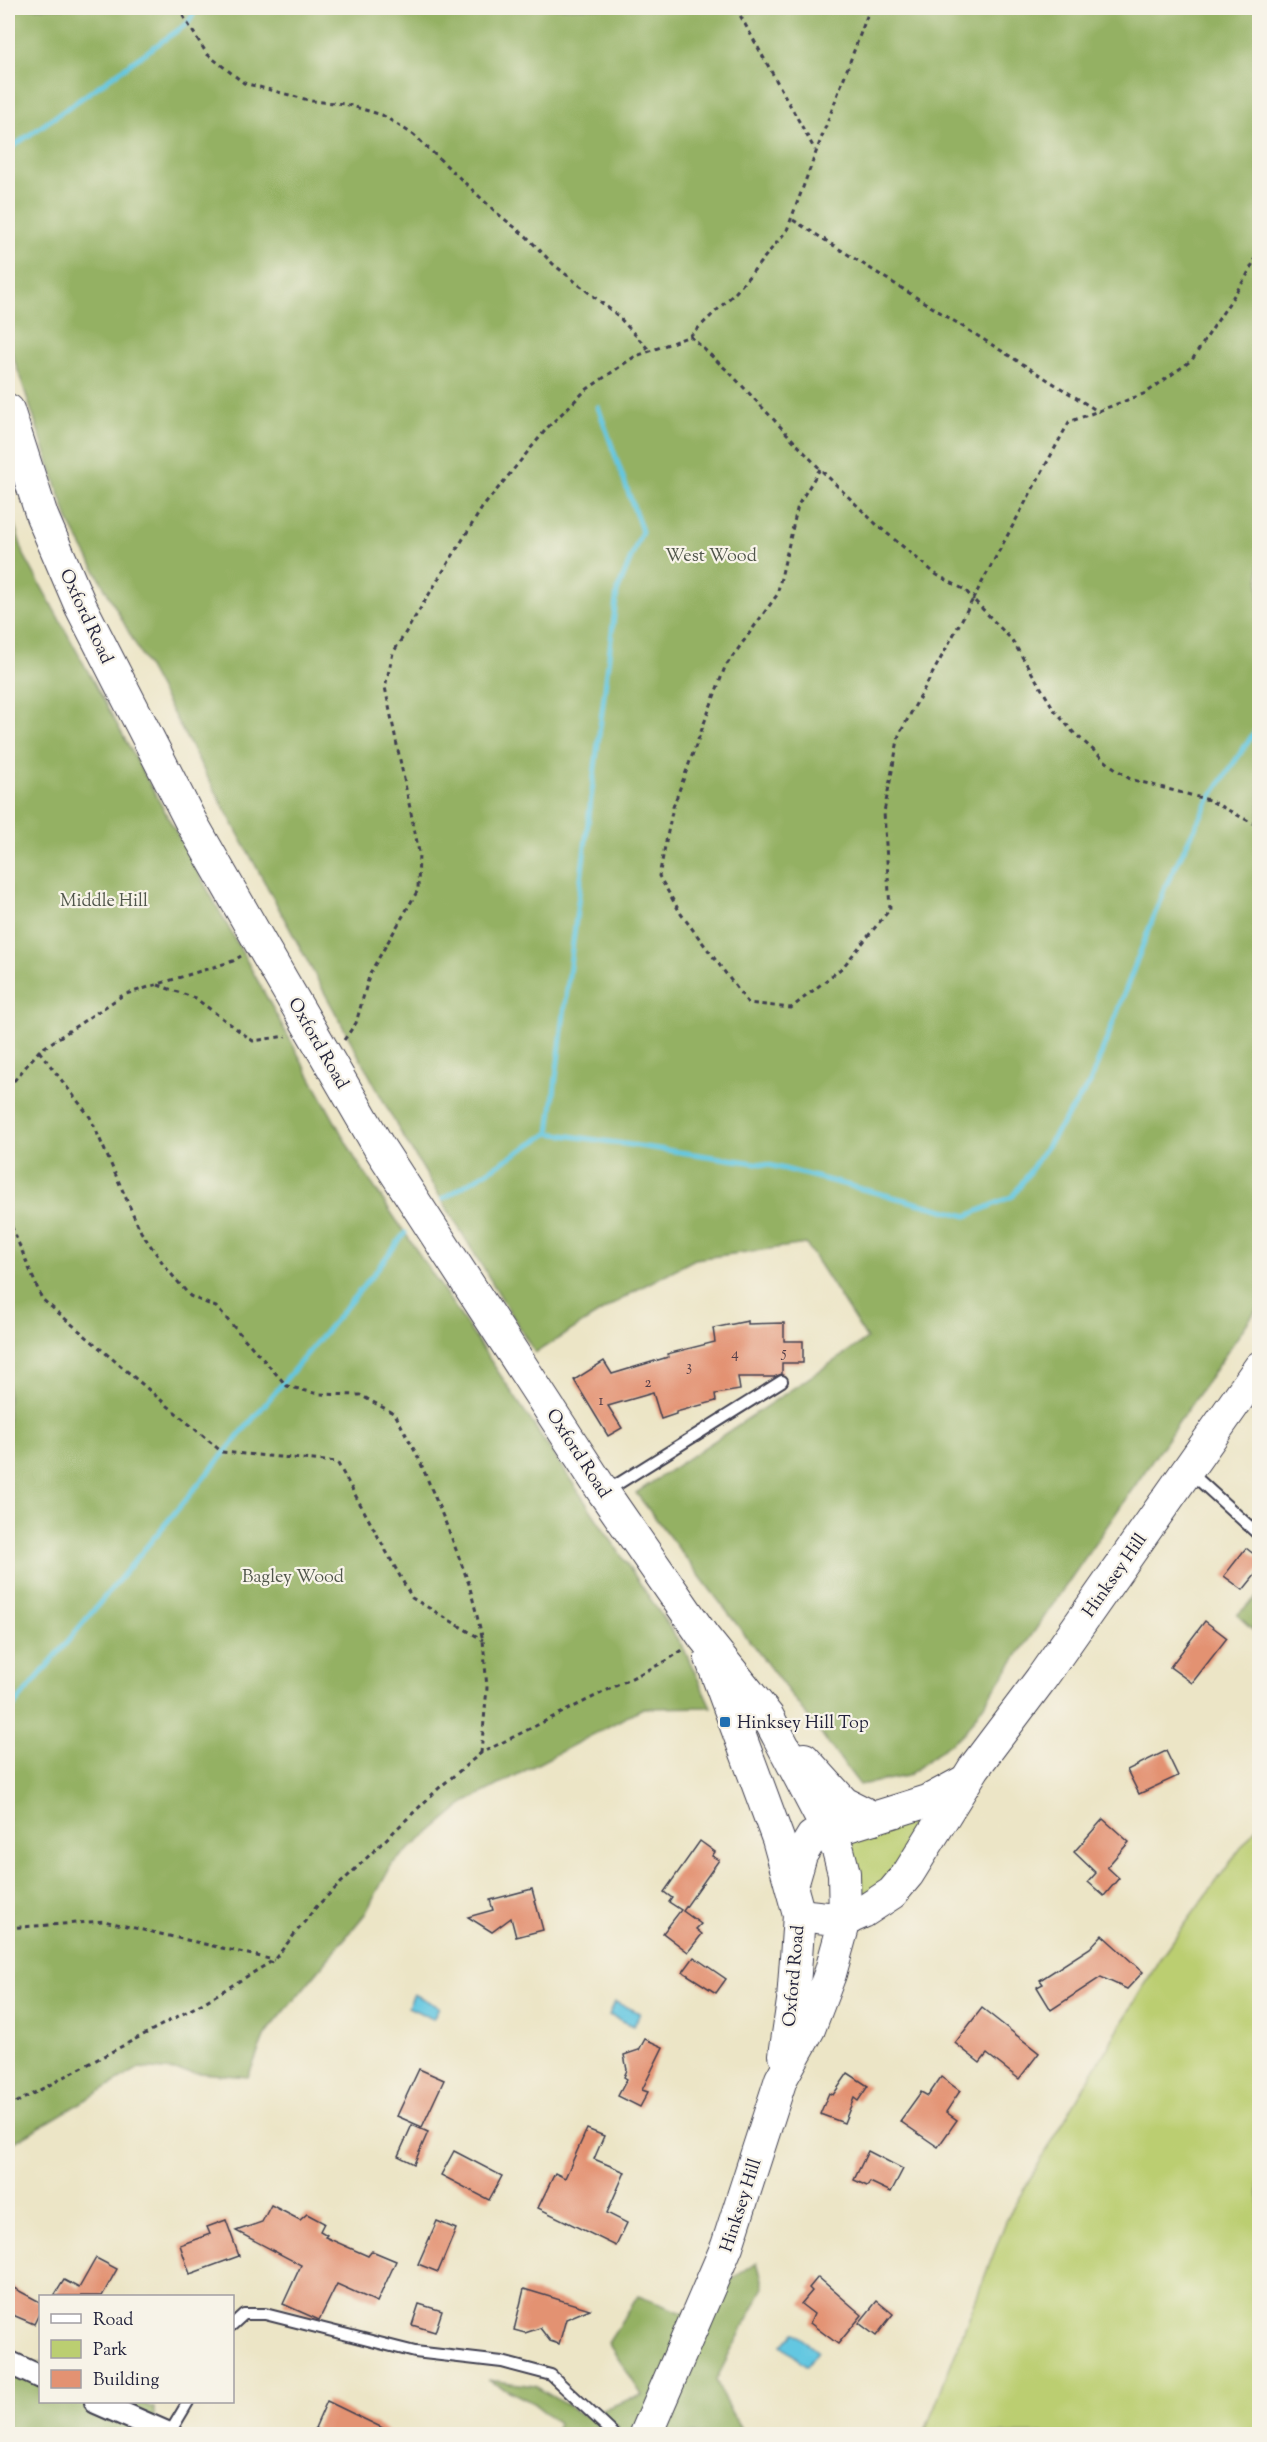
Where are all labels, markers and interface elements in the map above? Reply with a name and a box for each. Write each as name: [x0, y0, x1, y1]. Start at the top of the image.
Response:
park label: West Wood: [665, 544, 757, 570]
street label: Oxford Road: [52, 565, 119, 669]
park label: Middle Hill: [60, 889, 148, 915]
street label: Oxford Road: [281, 993, 354, 1095]
house number: 5: [780, 1343, 787, 1364]
house number: 4: [731, 1344, 739, 1365]
house number: 3: [686, 1357, 692, 1378]
house number: 2: [644, 1373, 652, 1394]
house number: 1: [598, 1391, 604, 1412]
street label: Oxford Road: [539, 1404, 616, 1504]
street label: Hinksey Hill: [1077, 1529, 1154, 1623]
park label: Bagley Wood: [242, 1565, 344, 1591]
place label: Hinksey Hill Top: [737, 1711, 869, 1737]
marker: Hinksey Hill Top: [718, 1715, 732, 1729]
street label: Oxford Road: [778, 1924, 812, 2028]
street label: Hinksey Hill: [715, 2155, 769, 2256]
legend: [39, 2295, 234, 2403]
text: Road: [93, 2308, 133, 2334]
text: Park: [93, 2338, 128, 2364]
text: Building: [93, 2368, 159, 2394]

